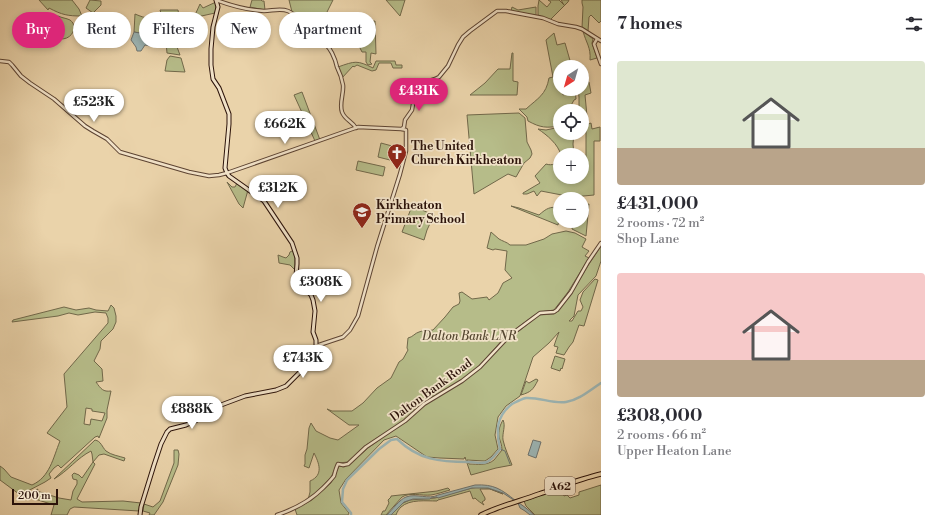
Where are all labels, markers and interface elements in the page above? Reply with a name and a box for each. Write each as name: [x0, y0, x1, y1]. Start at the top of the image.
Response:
chip: Buy: [12, 12, 65, 48]
chip: Rent: [73, 12, 131, 48]
chip: Filters: [139, 12, 208, 48]
chip: New: [216, 12, 271, 48]
chip: Apartment: [279, 12, 376, 48]
text: 7 homes: [617, 13, 682, 35]
icon: filters: [903, 13, 925, 35]
north arrow: [553, 60, 589, 96]
map controls: [553, 60, 589, 228]
pin: £431K: [391, 78, 447, 112]
text: £431K: [399, 83, 439, 99]
icon: home: [735, 87, 807, 159]
pin: £523K: [66, 89, 122, 123]
text: £523K: [73, 94, 115, 110]
button: locate: [553, 104, 589, 140]
pin: £662K: [257, 111, 313, 145]
text: £662K: [264, 116, 306, 132]
place label: The United Church Kirkheaton: [411, 139, 522, 168]
church icon: The United Church Kirkheaton: [386, 142, 408, 170]
button: +: [553, 148, 589, 184]
pin: £312K: [250, 175, 306, 209]
text: £312K: [258, 180, 298, 196]
button: −: [553, 192, 589, 228]
text: £431,000: [617, 193, 698, 215]
place label: Kirkheaton Primary School: [376, 198, 465, 227]
school or university icon: Kirkheaton Primary School: [351, 201, 373, 229]
text: 2 rooms · 72 m²: [617, 215, 704, 231]
text: Shop Lane: [617, 231, 679, 247]
pin: £308K: [293, 269, 349, 303]
text: £308K: [299, 274, 343, 290]
icon: home: [735, 299, 807, 371]
park label: Dalton Bank LNR: [421, 329, 517, 344]
pin: £743K: [275, 345, 331, 379]
text: £743K: [282, 350, 324, 366]
street label: Dalton Bank Road: [387, 356, 475, 425]
pin: £888K: [164, 396, 220, 430]
text: £888K: [171, 401, 213, 417]
text: £308,000: [617, 405, 702, 427]
text: 2 rooms · 66 m²: [617, 427, 706, 443]
text: Upper Heaton Lane: [617, 443, 732, 459]
road number: A62: [545, 477, 575, 495]
scale bar: [12, 487, 58, 506]
text: 200 m: [18, 489, 51, 503]

